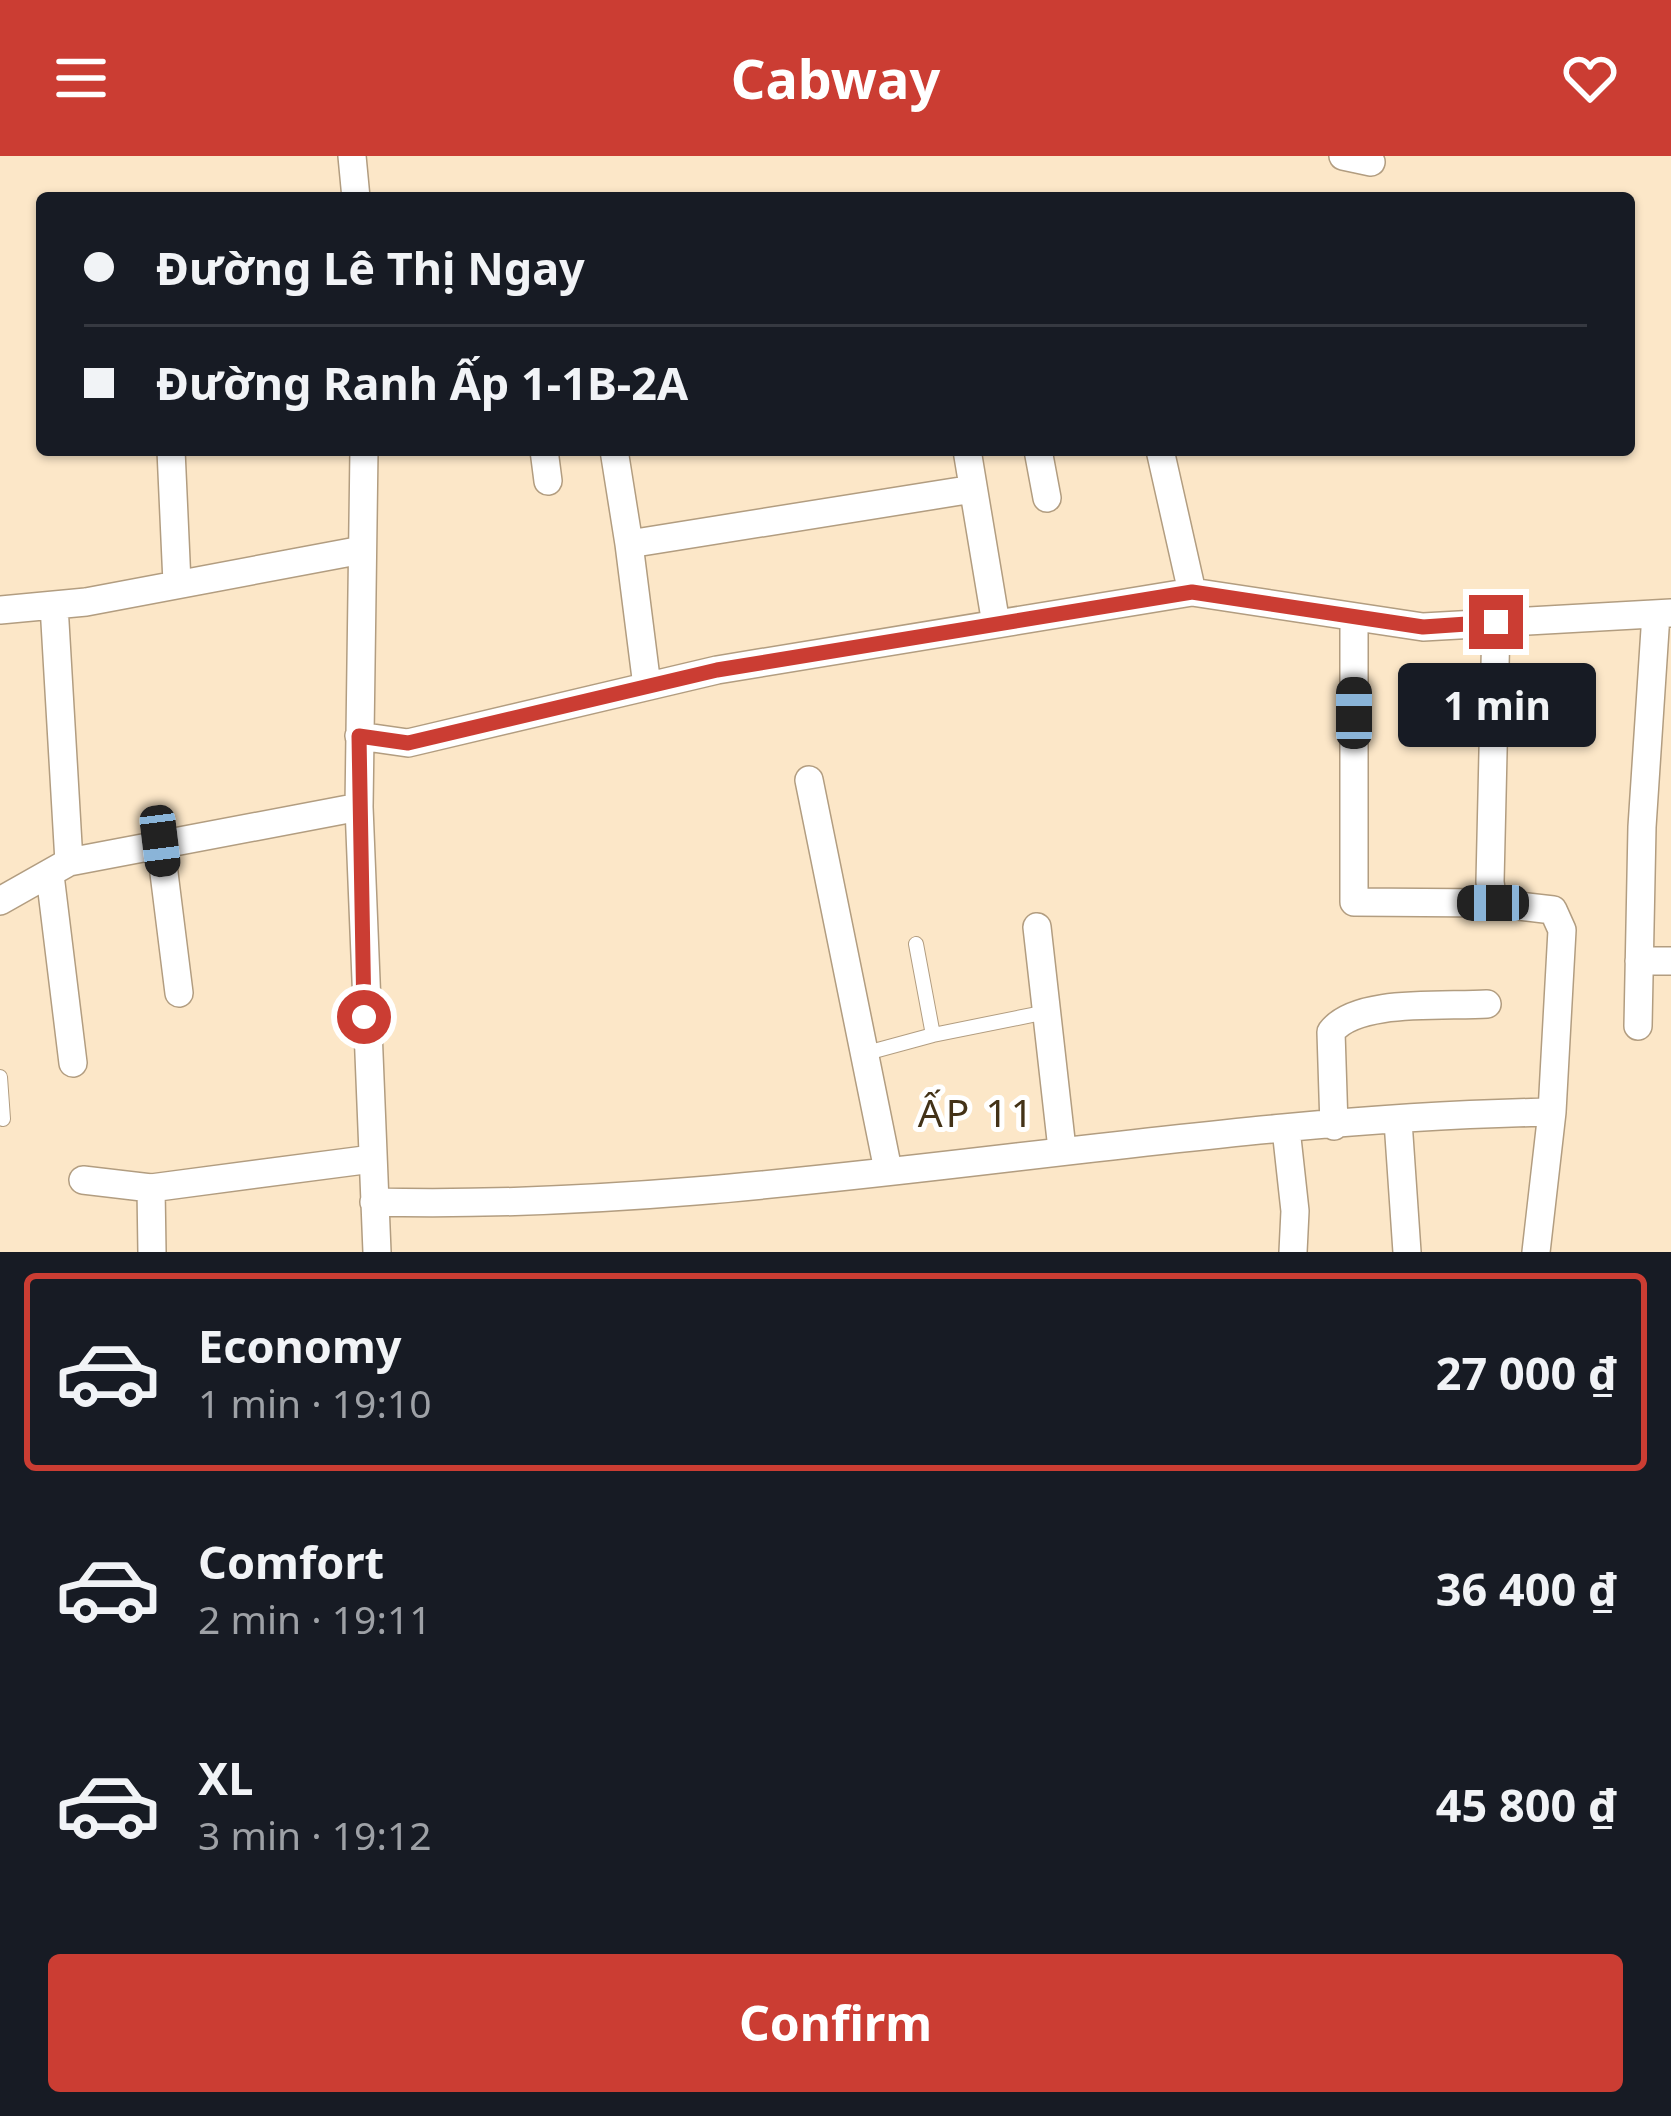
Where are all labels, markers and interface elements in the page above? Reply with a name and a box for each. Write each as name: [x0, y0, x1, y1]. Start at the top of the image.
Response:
text: Cabway: [731, 41, 940, 115]
icon: menu: [48, 45, 114, 111]
icon: heart: [1557, 45, 1623, 111]
text: Đường Lê Thị Ngay: [156, 237, 585, 298]
text: Đường Ranh Ấp 1-1B-2A: [156, 352, 688, 413]
route end: [1469, 595, 1523, 649]
callout: 1 min: [1397, 664, 1595, 748]
car: [1336, 677, 1372, 749]
text: 1 min: [1443, 678, 1551, 731]
car: [138, 803, 182, 879]
car: [1457, 885, 1529, 921]
route start: [337, 990, 391, 1044]
district label: ẤP 11: [918, 1085, 1036, 1138]
text: Economy: [198, 1315, 402, 1376]
icon: car: [54, 1318, 162, 1426]
text: 27 000 ₫: [1436, 1342, 1617, 1403]
text: 1 min · 19:10: [198, 1376, 432, 1429]
text: Comfort: [198, 1531, 384, 1592]
icon: car: [54, 1534, 162, 1642]
text: 36 400 ₫: [1436, 1558, 1617, 1619]
text: 2 min · 19:11: [198, 1592, 432, 1645]
text: XL: [198, 1747, 253, 1808]
icon: car: [54, 1750, 162, 1858]
text: 45 800 ₫: [1436, 1774, 1617, 1835]
text: 3 min · 19:12: [198, 1808, 432, 1861]
button: Confirm: [48, 1954, 1623, 2092]

